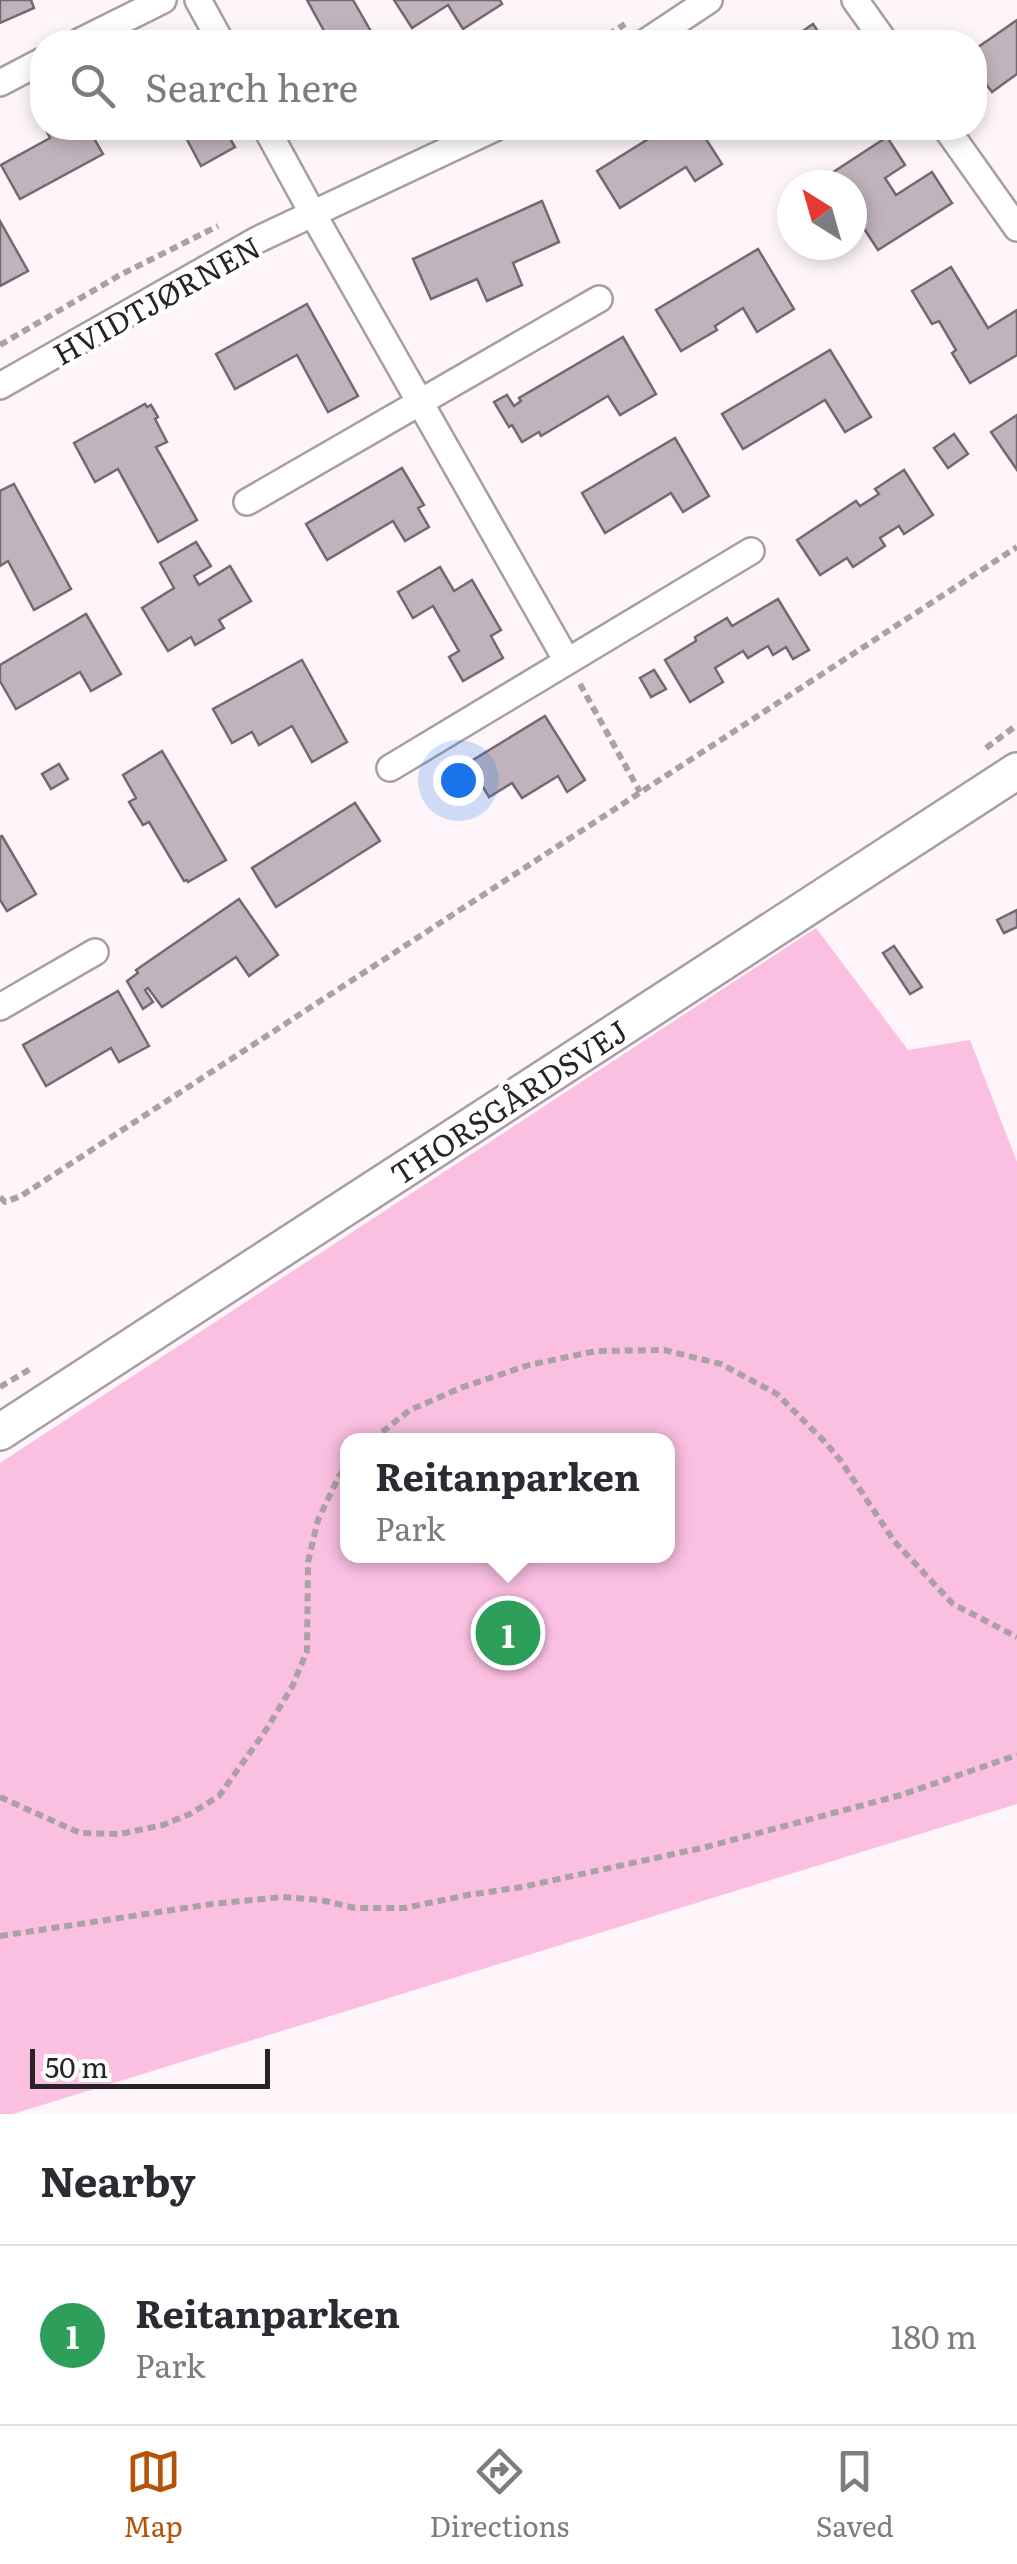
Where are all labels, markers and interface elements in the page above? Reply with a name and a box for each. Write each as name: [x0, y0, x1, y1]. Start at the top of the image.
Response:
search box: [30, 30, 987, 140]
text: Search here: [145, 57, 358, 114]
icon: search: [65, 58, 120, 113]
north arrow: [777, 170, 867, 260]
street label: HVIDTJØRNEN: [44, 224, 268, 374]
your location: [433, 755, 484, 806]
street label: THORSGÅRDSVEJ: [381, 1008, 635, 1194]
popup: [340, 1433, 675, 1563]
text: Reitanparken: [375, 1446, 640, 1503]
text: Park: [375, 1503, 445, 1551]
pin: 1: [476, 1596, 540, 1670]
scale bar: [30, 2044, 270, 2088]
text: 50 m: [45, 2045, 108, 2087]
text: Nearby: [40, 2148, 196, 2210]
text: Reitanparken: [135, 2283, 400, 2340]
text: 1: [66, 2311, 79, 2359]
text: 180 m: [890, 2311, 977, 2359]
text: Park: [135, 2340, 205, 2388]
tab: Map: [123, 2444, 183, 2546]
tab: Directions: [429, 2444, 569, 2546]
tab: Saved: [816, 2444, 894, 2546]

